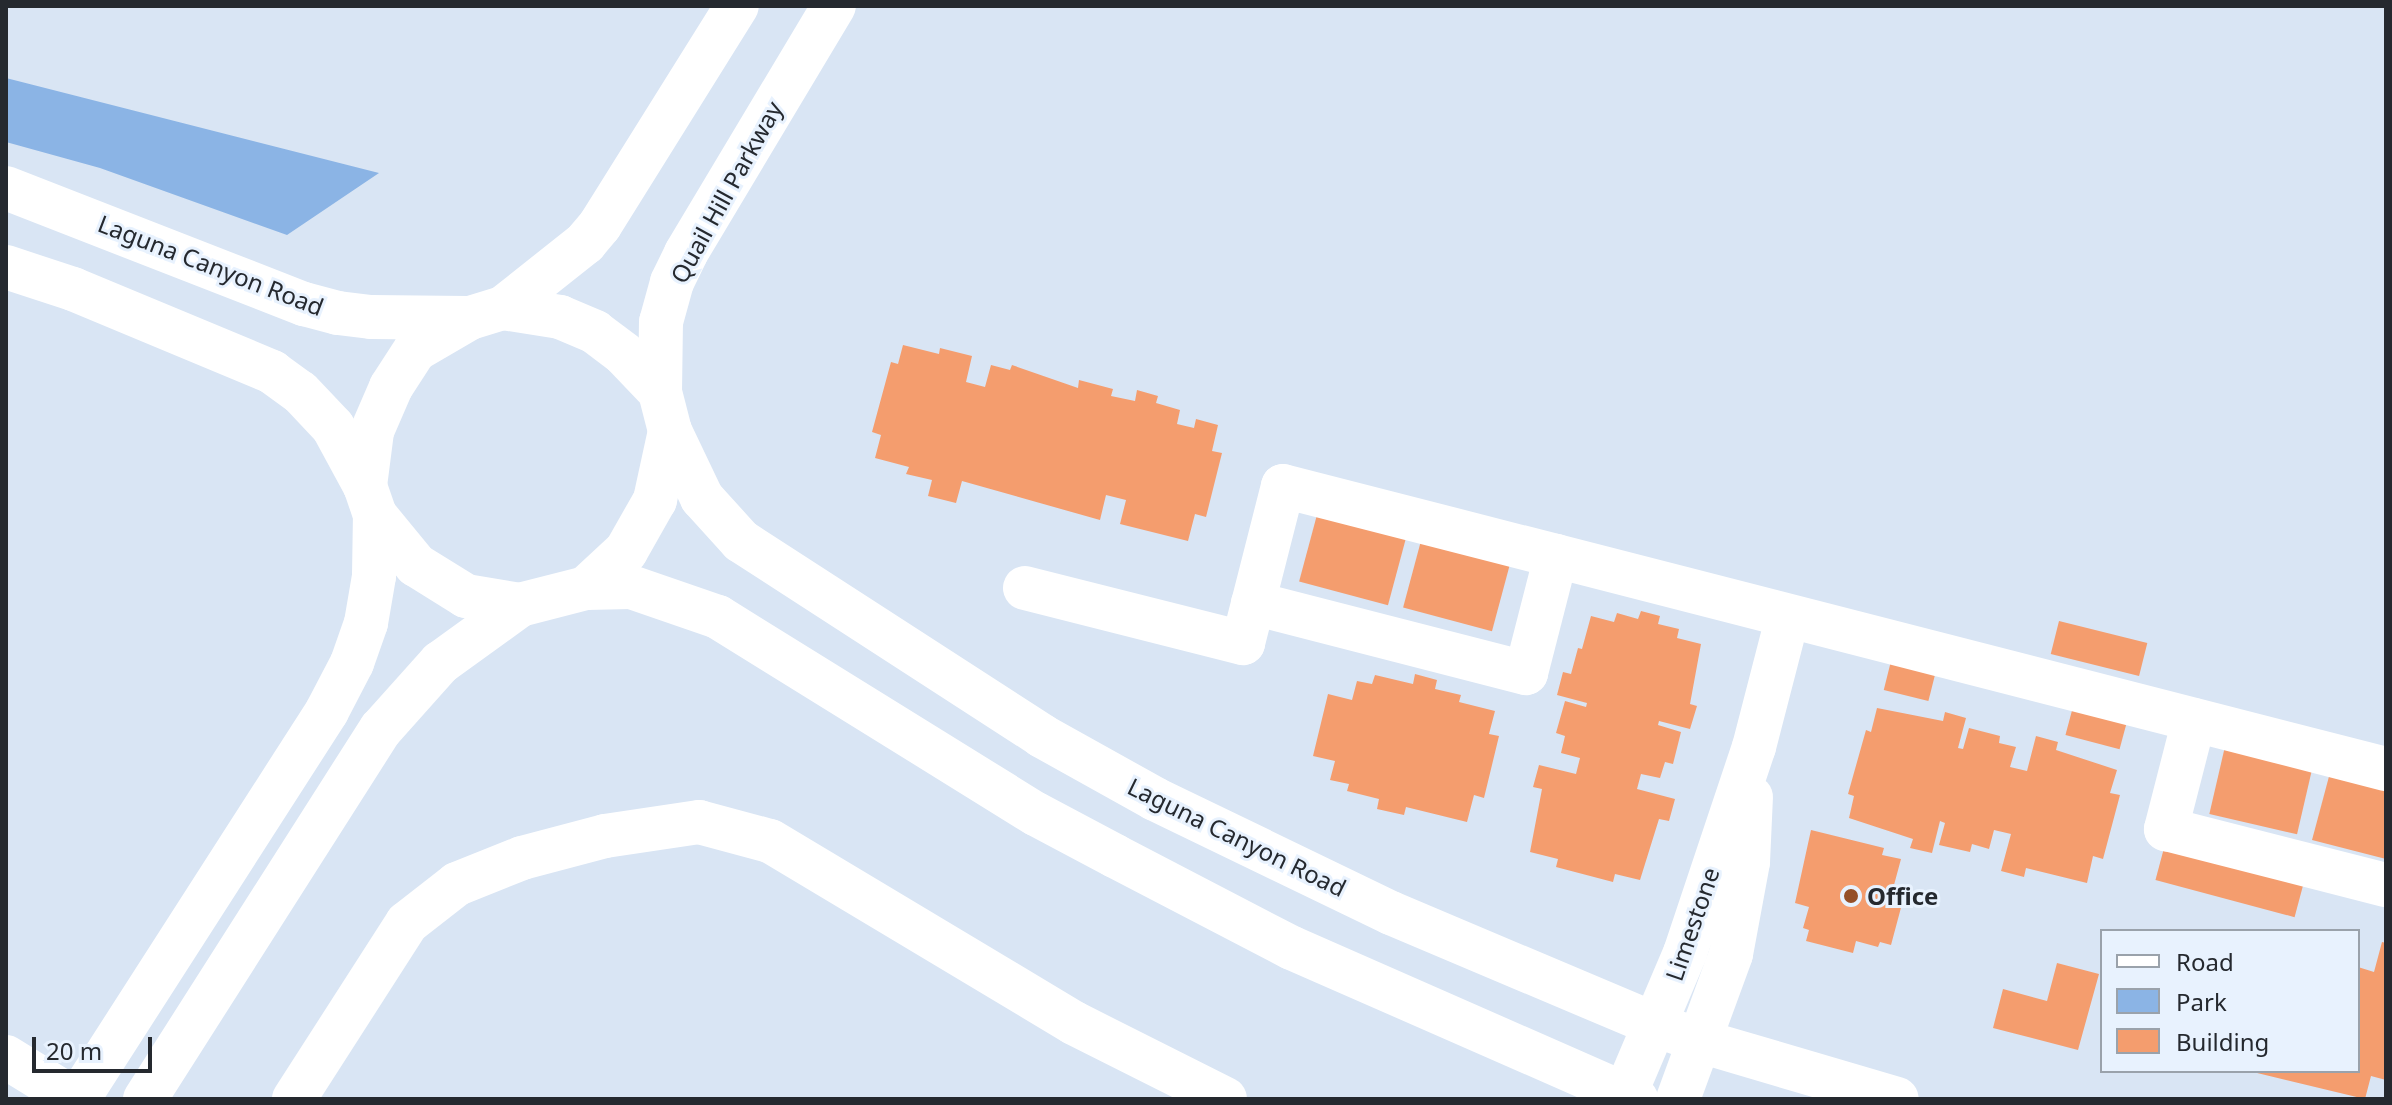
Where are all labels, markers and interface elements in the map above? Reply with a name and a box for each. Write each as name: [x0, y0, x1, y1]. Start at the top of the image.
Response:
street label: Quail Hill Parkway: [664, 96, 788, 288]
street label: Laguna Canyon Road: [94, 209, 328, 321]
street label: Laguna Canyon Road: [1123, 772, 1351, 902]
street label: Limestone: [1659, 864, 1725, 984]
place label: Office: [1867, 882, 1938, 910]
marker: Office: [1842, 887, 1860, 905]
legend: [2100, 929, 2360, 1073]
text: Road: [2176, 945, 2234, 978]
text: Park: [2176, 985, 2227, 1018]
scale bar: [36, 1021, 156, 1071]
text: Building: [2176, 1025, 2269, 1058]
text: 20 m: [46, 1034, 102, 1067]

